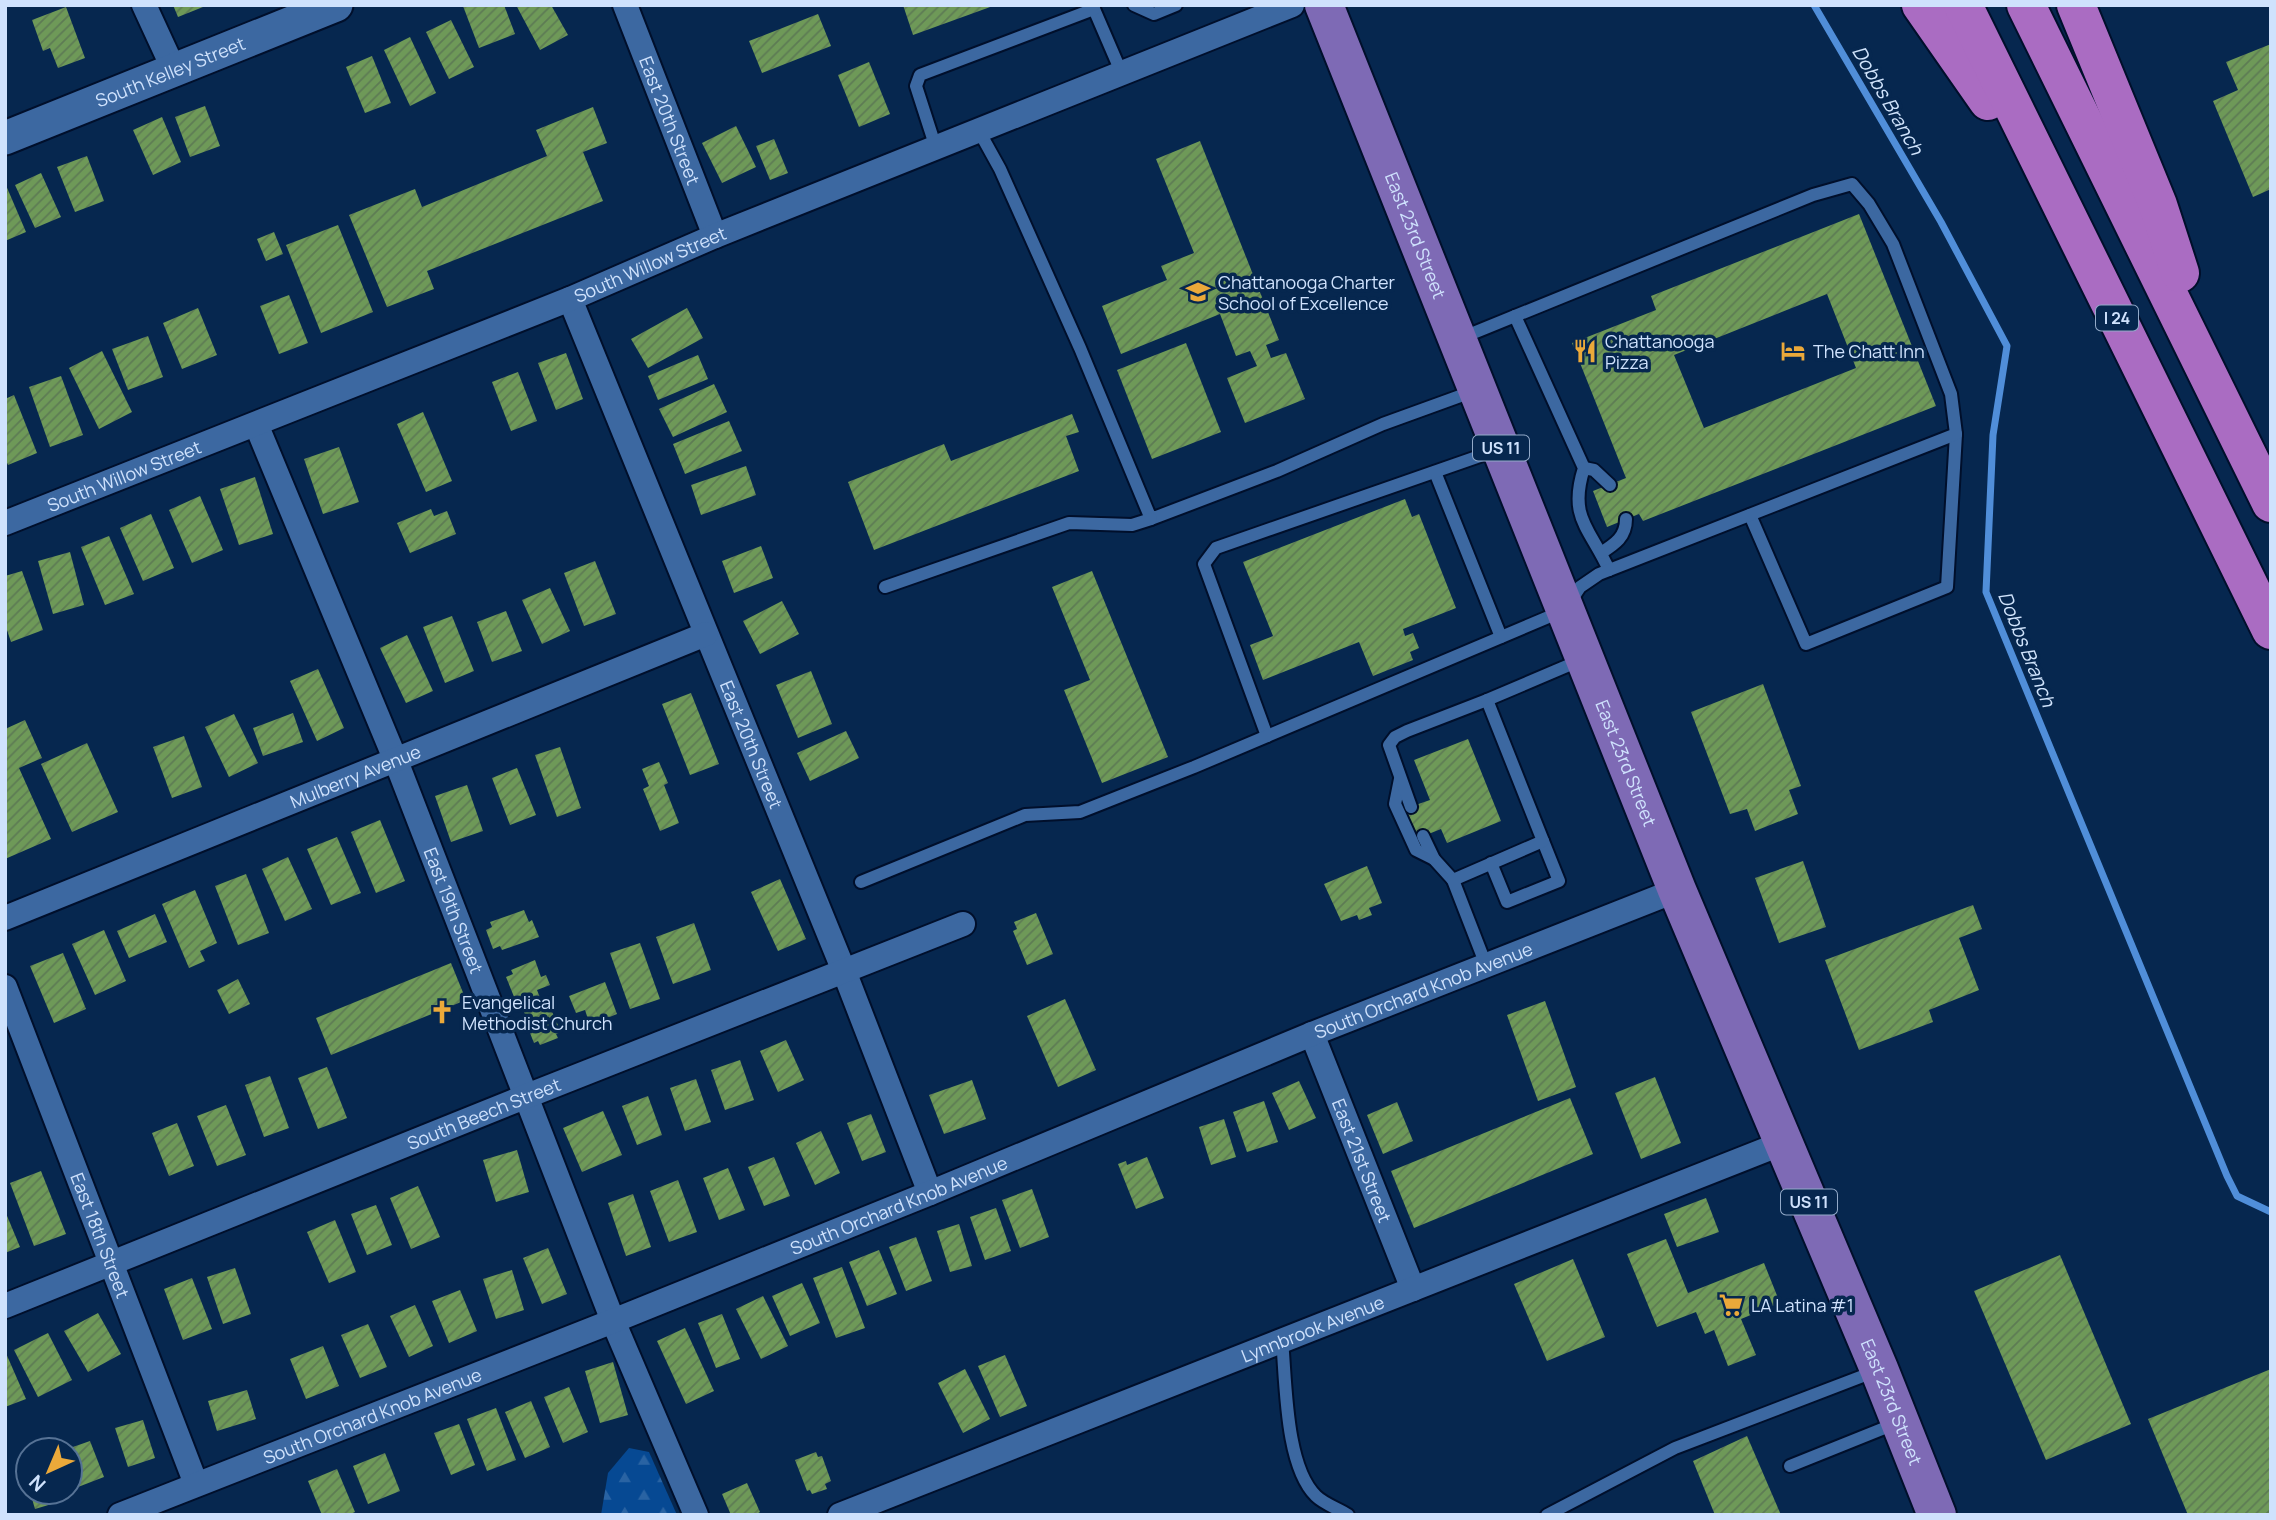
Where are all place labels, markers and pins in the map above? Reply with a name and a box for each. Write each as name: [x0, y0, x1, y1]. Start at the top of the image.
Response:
place label: Chattanooga Charter School of Excellence: [1218, 270, 1396, 315]
school or university icon: Chattanooga Charter School of Excellence: [1184, 278, 1212, 306]
place label: Chattanooga Pizza: [1605, 329, 1715, 374]
restaurant icon: Chattanooga Pizza: [1571, 337, 1599, 365]
hotel icon: The Chatt Inn: [1779, 337, 1807, 365]
place label: The Chatt Inn: [1813, 339, 1925, 363]
place label: Evangelical Methodist Church: [462, 990, 613, 1035]
church icon: Evangelical Methodist Church: [428, 998, 456, 1026]
supermarket icon: LA Latina #1: [1717, 1291, 1745, 1319]
place label: LA Latina #1: [1751, 1293, 1854, 1317]

